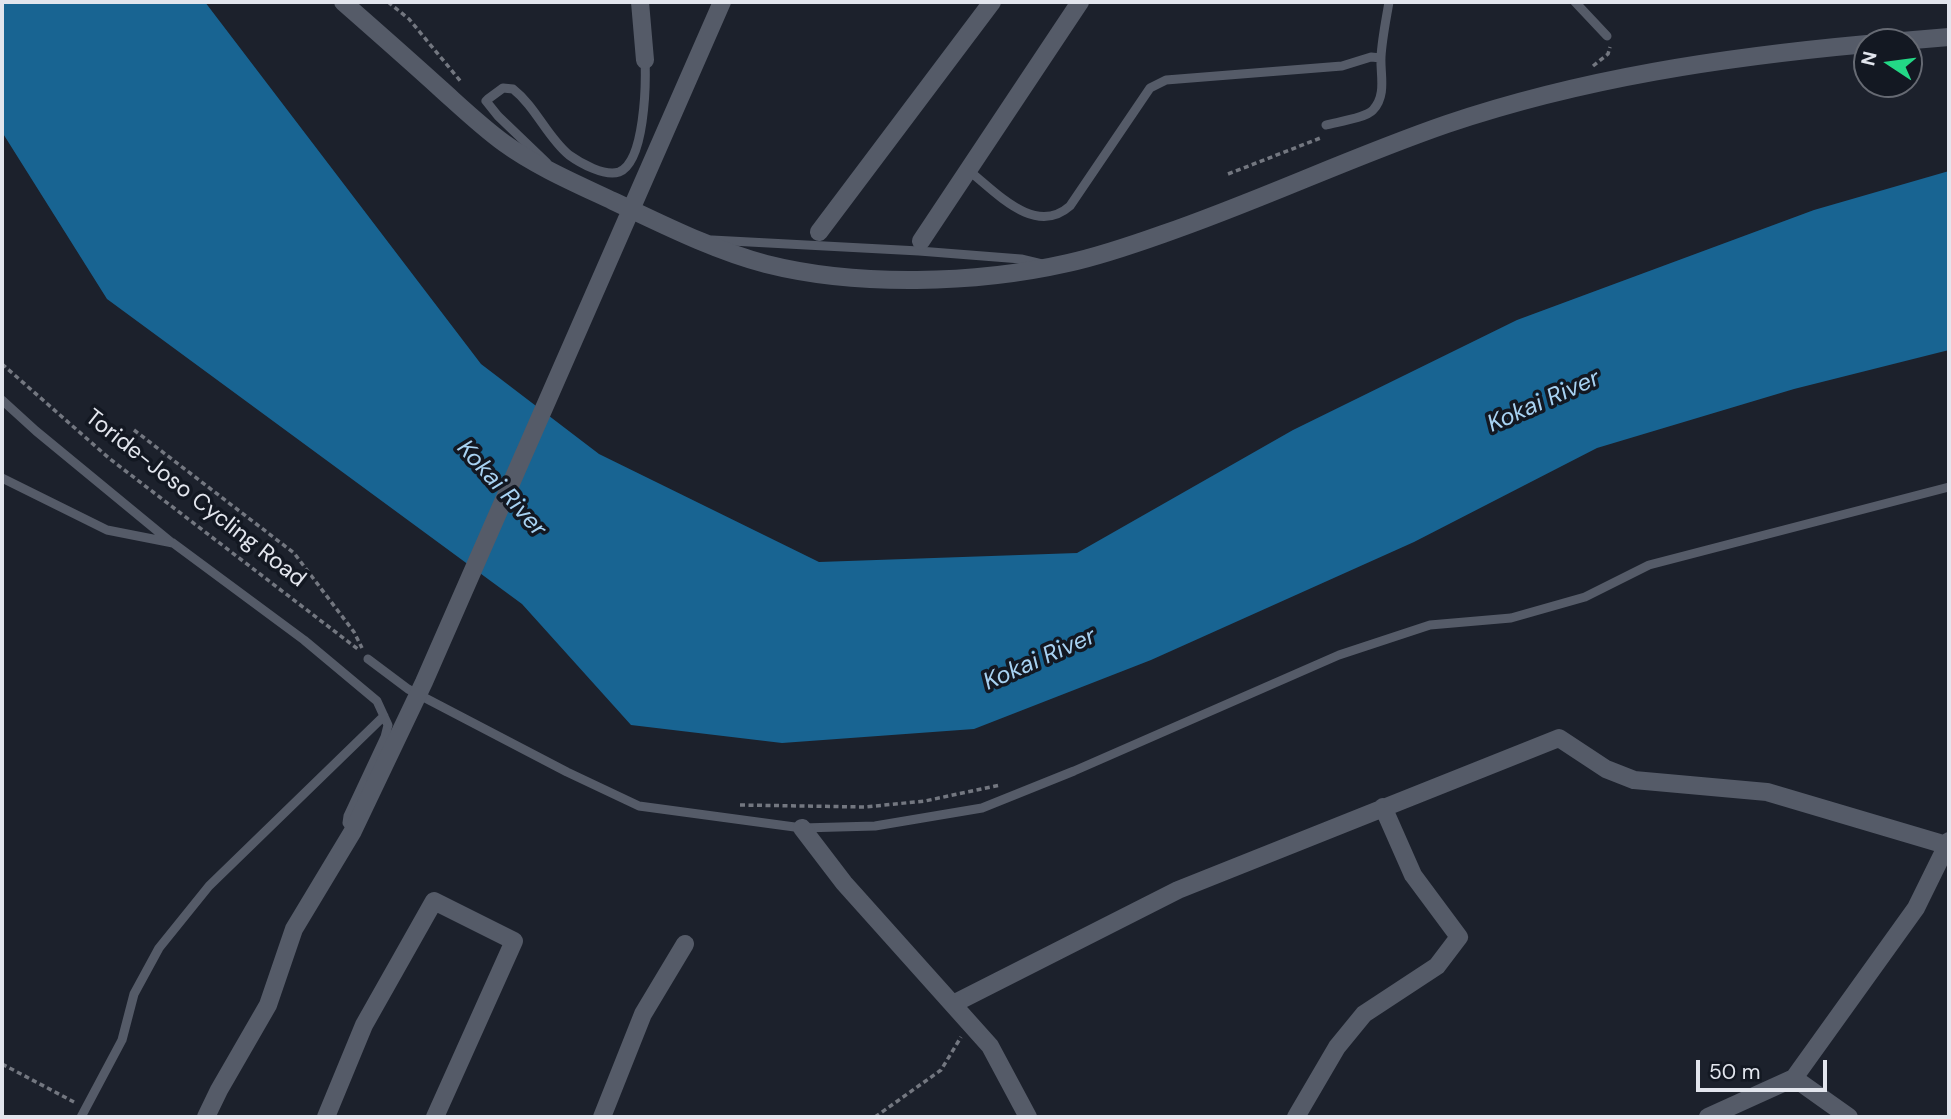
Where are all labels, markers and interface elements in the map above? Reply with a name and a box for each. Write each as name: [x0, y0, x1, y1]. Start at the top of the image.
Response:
north arrow: [1853, 28, 1923, 98]
text: N: [1855, 49, 1883, 68]
water label: Kokai River: [1483, 364, 1605, 440]
street label: Toride-Joso Cycling Road: [79, 404, 311, 594]
water label: Kokai River: [450, 435, 552, 543]
water label: Kokai River: [979, 622, 1101, 698]
scale bar: [1699, 1046, 1830, 1090]
text: 50 m: [1709, 1058, 1760, 1086]

